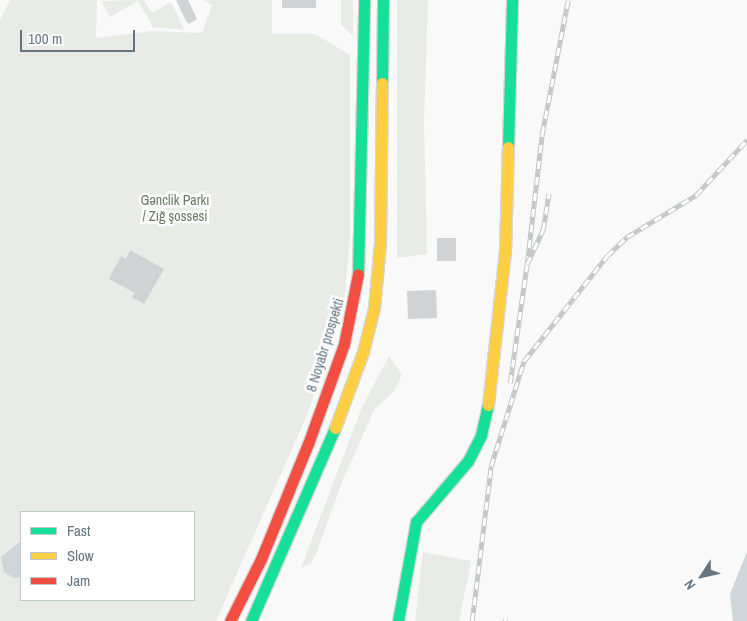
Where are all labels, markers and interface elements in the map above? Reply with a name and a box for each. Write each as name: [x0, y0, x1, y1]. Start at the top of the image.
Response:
scale bar: [22, 20, 138, 52]
text: 100 m: [28, 28, 62, 49]
park label: Gənclik Parkı / Zığ şossesi: [141, 192, 209, 224]
street label: 8 Noyabr prospekti: [303, 296, 347, 394]
legend: [20, 511, 195, 601]
text: Fast: [67, 520, 90, 541]
text: Slow: [67, 545, 94, 566]
north arrow: [677, 551, 727, 601]
text: Jam: [67, 570, 90, 591]
text: N: [680, 576, 699, 593]

